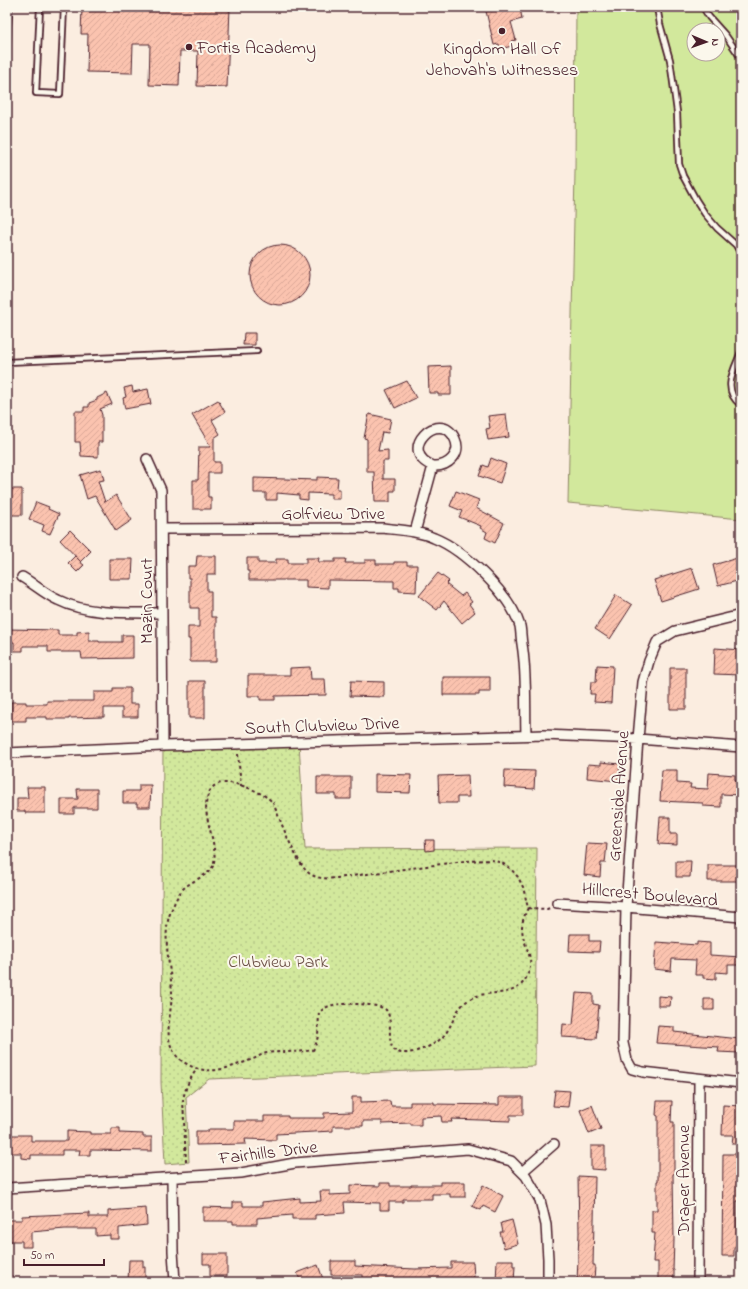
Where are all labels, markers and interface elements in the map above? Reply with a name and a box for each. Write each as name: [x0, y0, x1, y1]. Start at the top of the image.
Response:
north arrow: [686, 22, 726, 62]
marker: Kingdom Hall Of Jehovah's Witnesses: [497, 26, 507, 36]
place label: Fortis Academy: [196, 36, 316, 62]
place label: Kingdom Hall Of Jehovah's Witnesses: [426, 37, 578, 84]
text: N: [707, 38, 723, 46]
marker: Fortis Academy: [184, 42, 194, 52]
street label: Golfview Drive: [281, 502, 386, 528]
street label: Mazin Court: [135, 558, 161, 644]
street label: South Clubview Drive: [244, 711, 401, 743]
street label: Greenside Avenue: [602, 729, 638, 862]
street label: Hillcrest Boulevard: [581, 877, 719, 915]
park label: Clubview Park: [228, 950, 328, 976]
street label: Draper Avenue: [672, 1124, 698, 1236]
street label: Fairhills Drive: [216, 1135, 320, 1173]
scale bar: [24, 1241, 104, 1267]
text: 50 m: [30, 1247, 54, 1265]

